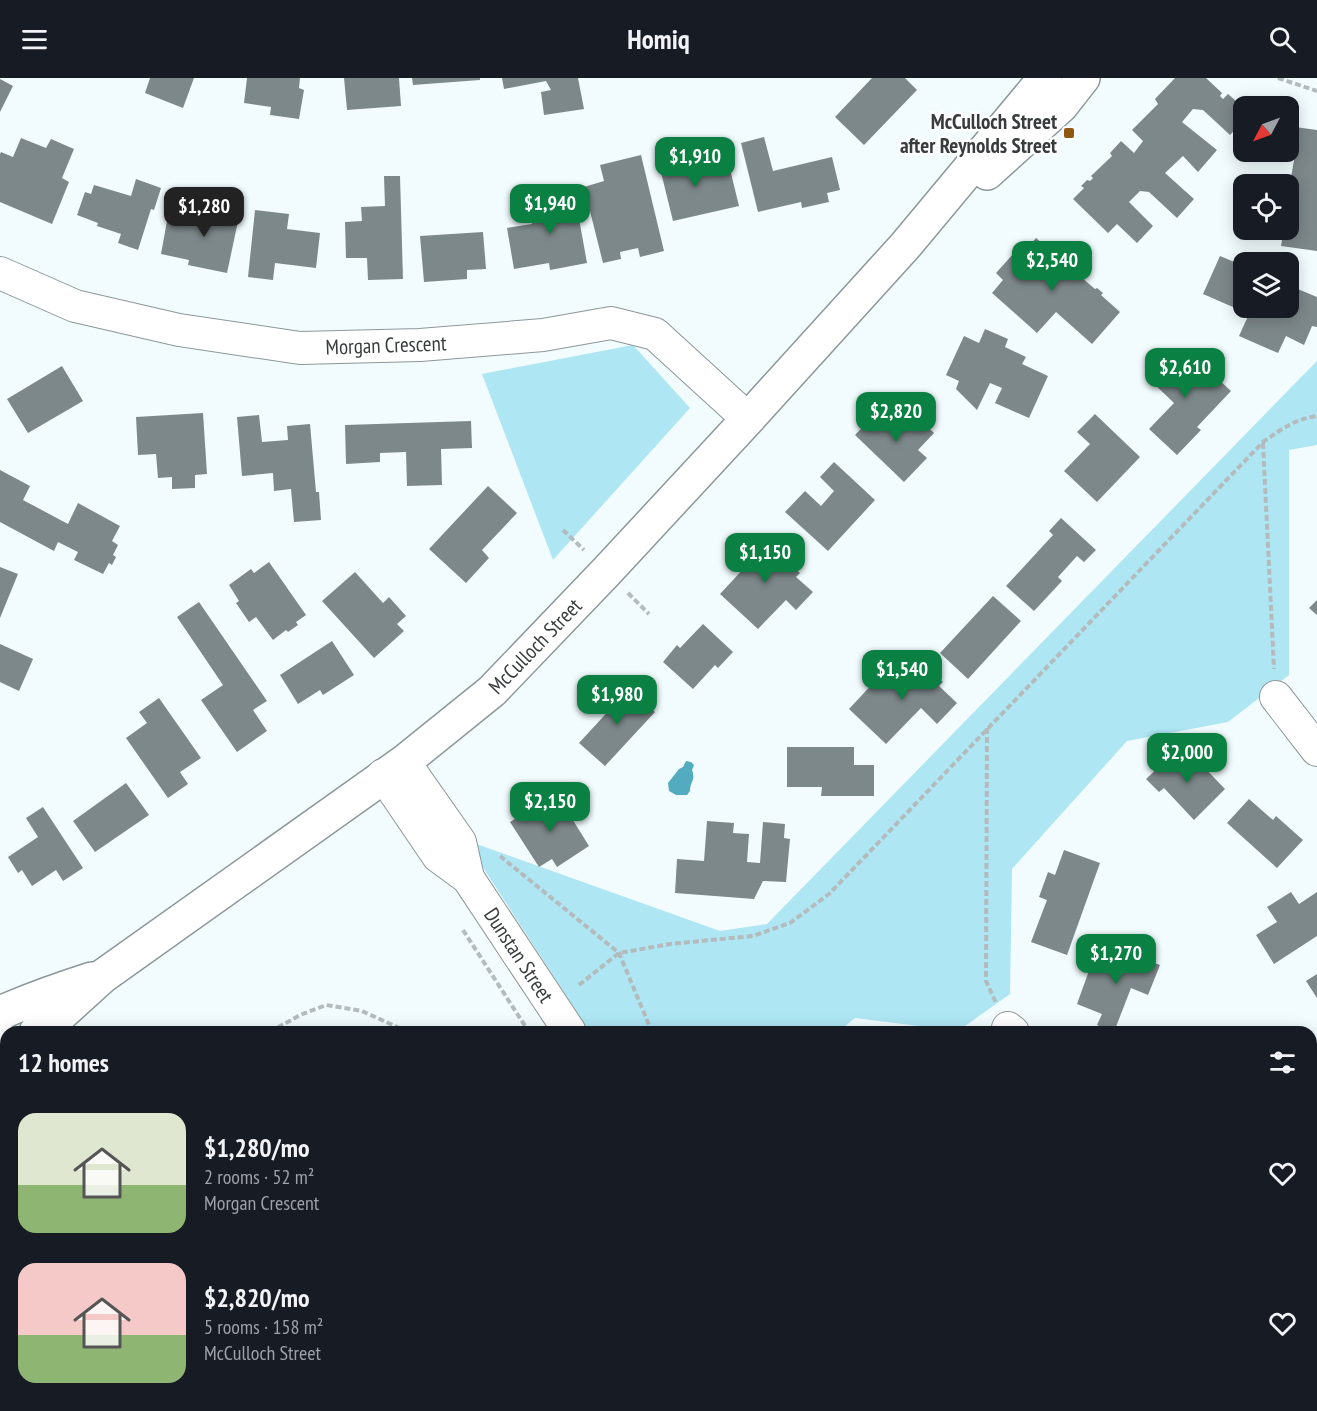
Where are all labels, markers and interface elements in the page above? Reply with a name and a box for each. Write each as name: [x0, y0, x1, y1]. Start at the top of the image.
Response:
text: Homiq: [627, 22, 690, 56]
icon: menu: [18, 23, 51, 56]
icon: search: [1266, 23, 1299, 56]
north arrow: [1233, 96, 1299, 162]
map controls: [1233, 96, 1299, 318]
place label: McCulloch Street after Reynolds Street: [900, 108, 1057, 159]
marker: McCulloch Street after Reynolds Street: [1062, 126, 1076, 140]
pin: $1,910: [646, 137, 744, 188]
text: $1,910: [669, 143, 721, 169]
button: locate: [1233, 174, 1299, 240]
pin: $1,940: [501, 184, 599, 235]
pin: $1,280: [155, 187, 253, 238]
text: $1,940: [524, 190, 576, 216]
text: $1,280: [178, 193, 230, 219]
pin: $2,540: [1003, 241, 1101, 292]
text: $2,540: [1026, 247, 1078, 273]
button: layers: [1233, 252, 1299, 318]
street label: Morgan Crescent: [325, 329, 447, 361]
pin: $2,610: [1136, 348, 1234, 399]
text: $2,610: [1159, 354, 1211, 380]
pin: $2,820: [847, 392, 945, 443]
text: $2,820: [870, 398, 922, 424]
pin: $1,150: [716, 533, 814, 584]
text: $1,150: [739, 539, 791, 565]
street label: McCulloch Street: [483, 592, 588, 700]
pin: $1,540: [853, 650, 951, 701]
text: $1,540: [876, 656, 928, 682]
pin: $1,980: [568, 675, 666, 726]
text: $1,980: [591, 681, 643, 707]
pin: $2,000: [1138, 733, 1236, 784]
text: $2,000: [1161, 739, 1213, 765]
pin: $2,150: [501, 782, 599, 833]
text: $2,150: [524, 788, 576, 814]
street label: Dunstan Street: [478, 902, 560, 1008]
pin: $1,270: [1067, 934, 1165, 985]
text: $1,270: [1090, 940, 1142, 966]
text: 12 homes: [18, 1046, 109, 1079]
icon: filters: [1266, 1046, 1299, 1079]
text: $1,280/mo: [204, 1131, 310, 1164]
icon: home: [66, 1137, 138, 1209]
icon: heart: [1266, 1157, 1299, 1190]
text: 2 rooms · 52 m²: [204, 1164, 314, 1190]
text: Morgan Crescent: [204, 1190, 319, 1216]
text: $2,820/mo: [204, 1281, 310, 1314]
icon: home: [66, 1287, 138, 1359]
icon: heart: [1266, 1307, 1299, 1340]
text: 5 rooms · 158 m²: [204, 1314, 323, 1340]
text: McCulloch Street: [204, 1340, 321, 1366]

